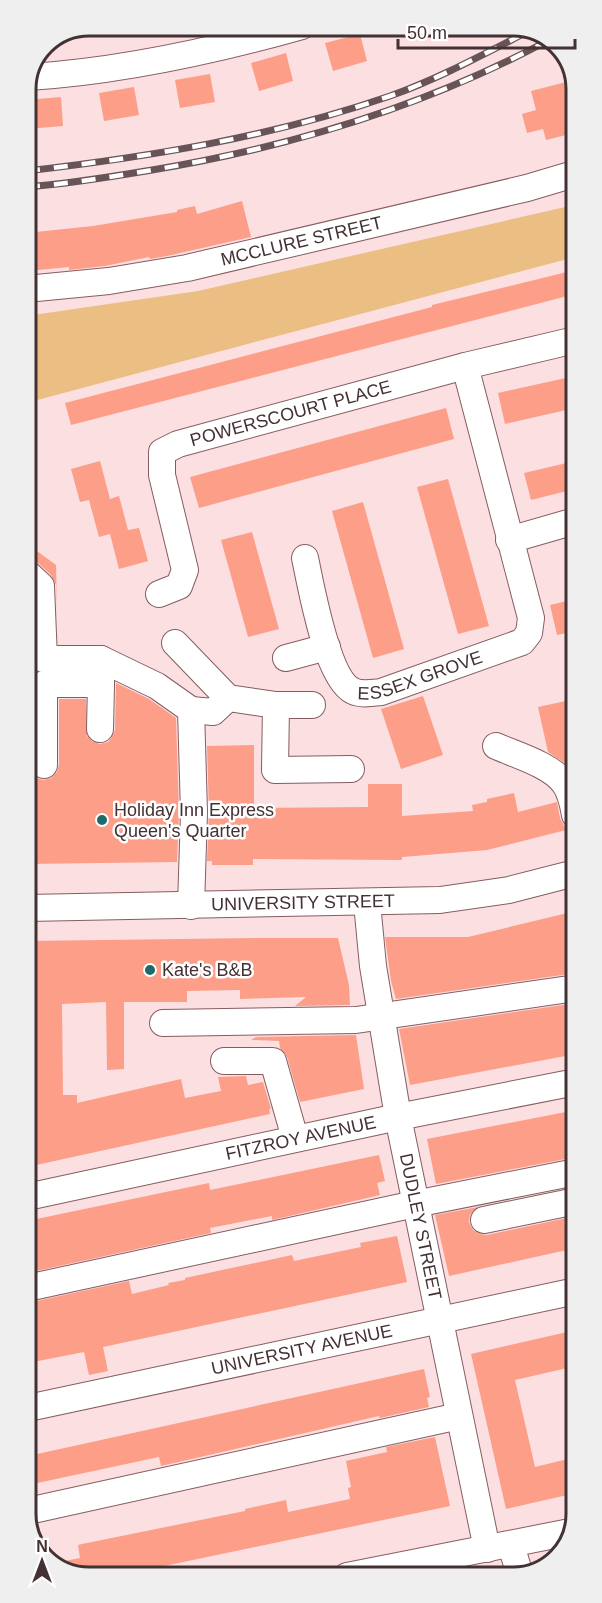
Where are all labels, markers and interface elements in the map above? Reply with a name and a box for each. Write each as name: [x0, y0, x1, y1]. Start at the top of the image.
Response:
scale bar: [398, 12, 575, 50]
text: 50 m: [407, 23, 447, 43]
street label: MCCLURE STREET: [219, 212, 384, 270]
street label: POWERSCOURT PLACE: [188, 377, 393, 450]
street label: ESSEX GROVE: [357, 647, 485, 704]
place label: Holiday Inn Express Queen's Quarter: [114, 800, 274, 841]
marker: Holiday Inn Express Queen's Quarter: [95, 813, 109, 827]
street label: UNIVERSITY STREET: [211, 891, 395, 914]
place label: Kate's B&B: [162, 960, 252, 980]
marker: Kate's B&B: [143, 963, 157, 977]
street label: FITZROY AVENUE: [224, 1112, 378, 1164]
street label: DUDLEY STREET: [396, 1151, 445, 1301]
street label: UNIVERSITY AVENUE: [210, 1320, 394, 1379]
north arrow: [12, 1531, 72, 1591]
text: N: [36, 1538, 48, 1555]

